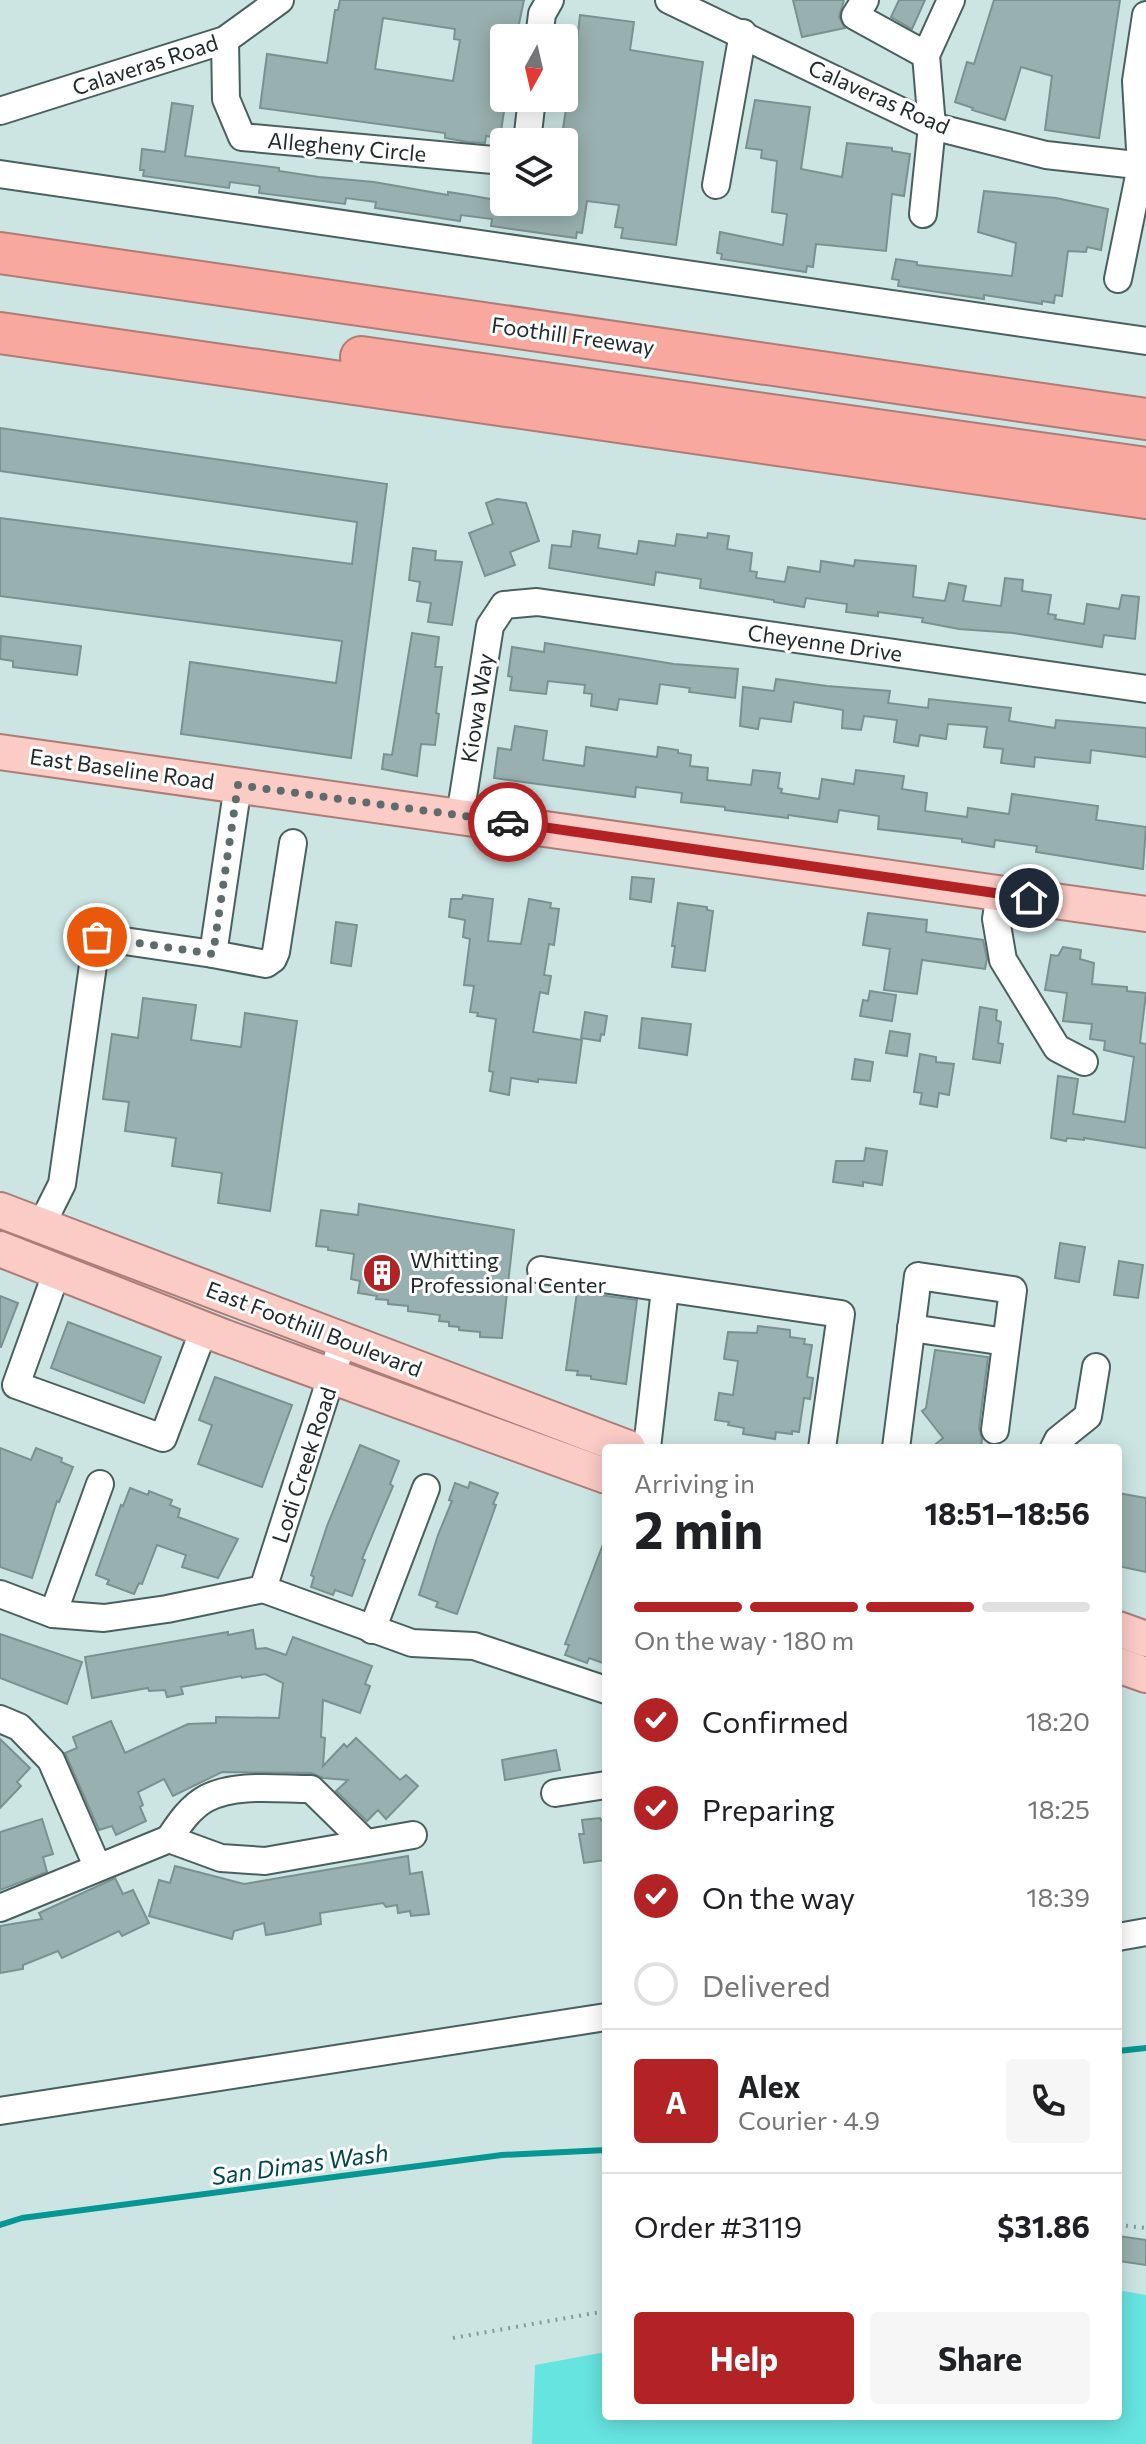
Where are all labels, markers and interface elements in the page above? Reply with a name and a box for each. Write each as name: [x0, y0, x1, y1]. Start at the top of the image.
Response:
north arrow: [490, 24, 578, 112]
map controls: [490, 24, 578, 216]
street label: Calaveras Road: [69, 28, 221, 101]
street label: Calaveras Road: [804, 53, 954, 140]
street label: Allegheny Circle: [267, 126, 428, 167]
button: layers: [490, 128, 578, 216]
street label: Foothill Freeway: [490, 311, 656, 360]
street label: Cheyenne Drive: [746, 618, 904, 667]
street label: Kiowa Way: [455, 651, 498, 764]
street label: East Baseline Road: [28, 742, 216, 795]
courier: [468, 782, 548, 862]
icon: car: [486, 800, 530, 844]
pin: [995, 864, 1063, 932]
icon: home: [1007, 876, 1051, 920]
pin: [63, 903, 131, 971]
icon: bag: [75, 915, 119, 959]
place label: Whitting Professional Center: [410, 1246, 606, 1298]
building icon: Whitting Professional Center: [361, 1252, 403, 1294]
street label: East Foothill Boulevard: [202, 1275, 426, 1382]
street label: Lodi Creek Road: [266, 1383, 341, 1546]
text: Arriving in: [634, 1467, 755, 1498]
text: 18:51–18:56: [924, 1494, 1090, 1531]
text: 2 min: [634, 1496, 763, 1560]
text: On the way · 180 m: [634, 1624, 854, 1655]
icon: check: [634, 1698, 678, 1742]
text: Confirmed: [702, 1702, 849, 1739]
text: 18:20: [1026, 1705, 1090, 1736]
icon: check: [634, 1786, 678, 1830]
text: Preparing: [702, 1790, 835, 1827]
text: 18:25: [1028, 1793, 1090, 1824]
icon: check: [634, 1874, 678, 1918]
text: On the way: [702, 1878, 855, 1915]
text: 18:39: [1026, 1881, 1090, 1912]
text: Delivered: [702, 1966, 831, 2003]
button: phone: [1006, 2059, 1090, 2143]
text: Alex: [738, 2067, 801, 2104]
text: A: [665, 2083, 687, 2120]
text: Courier · 4.9: [738, 2104, 880, 2135]
water label: San Dimas Wash: [210, 2137, 390, 2190]
text: Order #3119: [634, 2207, 802, 2244]
text: $31.86: [997, 2207, 1090, 2244]
button: Help: [634, 2312, 854, 2404]
button: Share: [870, 2312, 1090, 2404]

